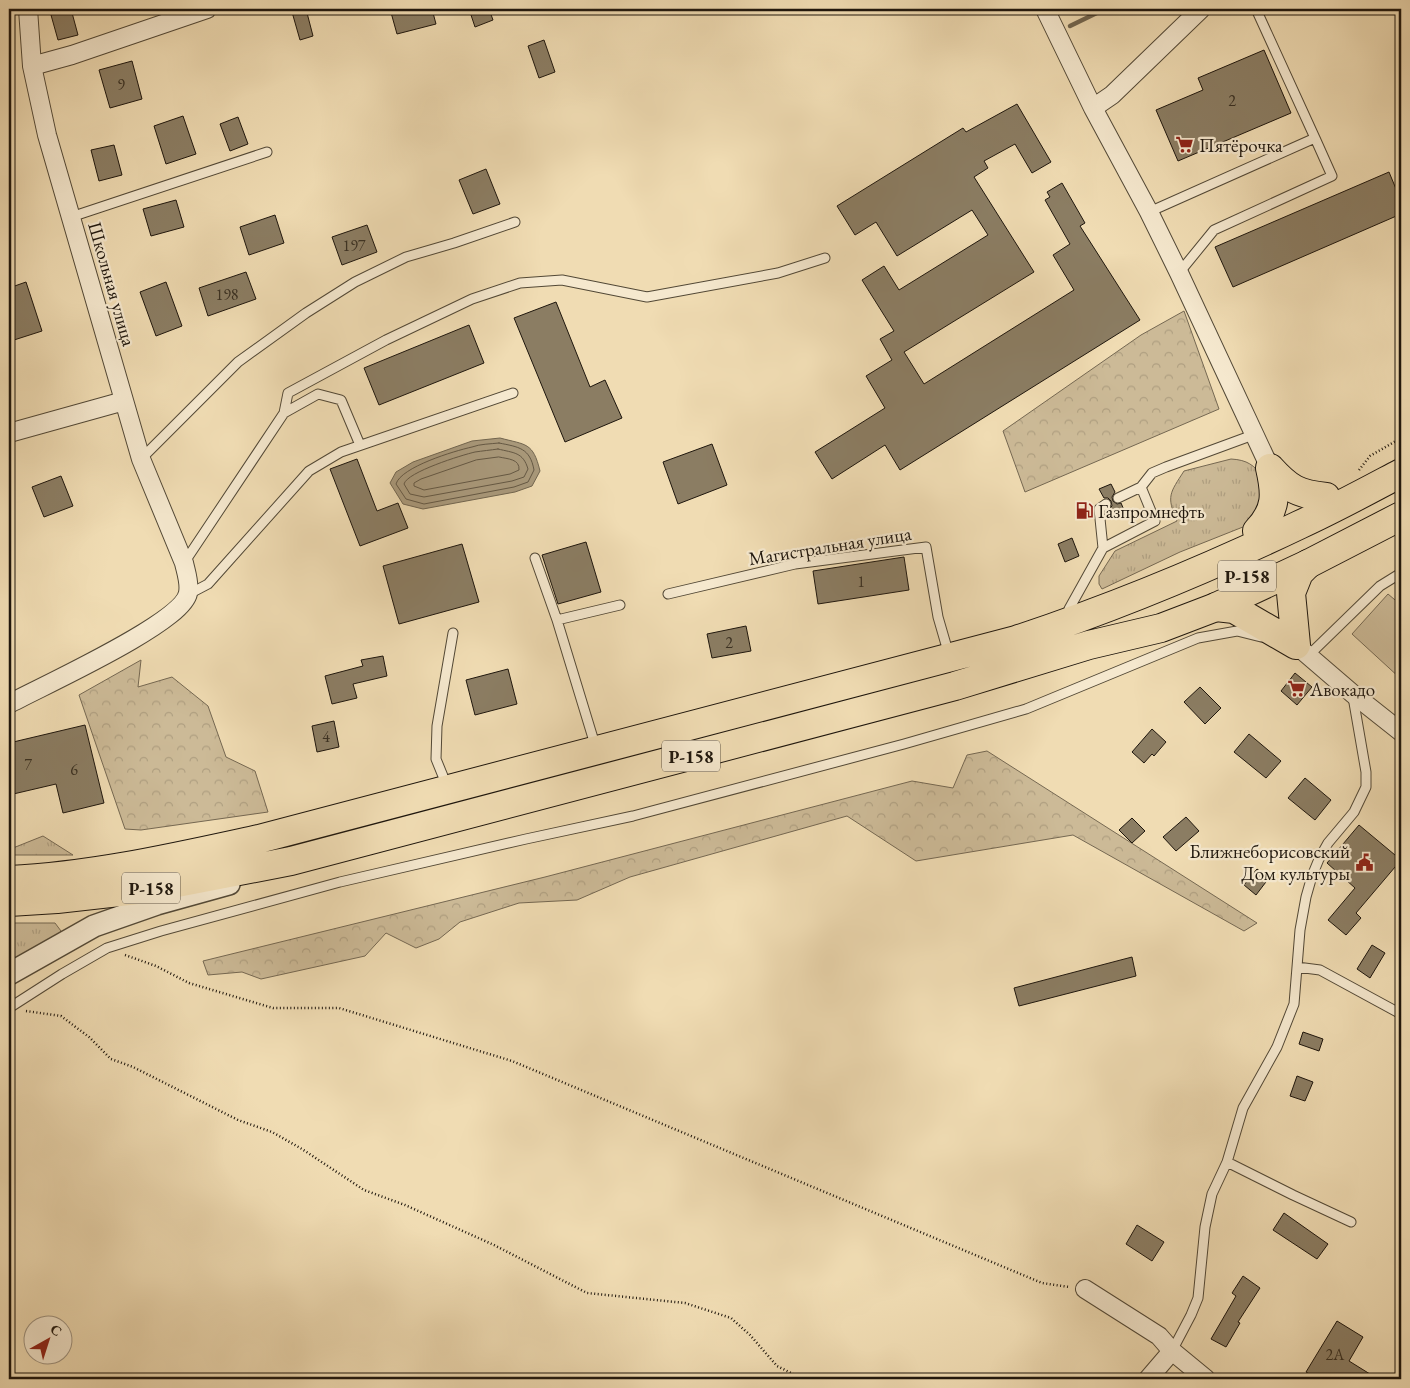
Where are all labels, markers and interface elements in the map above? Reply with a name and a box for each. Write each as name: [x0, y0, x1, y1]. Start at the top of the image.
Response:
house number: 9: [117, 74, 125, 95]
house number: 2: [1228, 90, 1236, 111]
place label: Пятёрочка: [1199, 133, 1283, 158]
supermarket icon: Пятёрочка: [1175, 135, 1195, 155]
street label: Школьная улица: [82, 219, 142, 349]
house number: 197: [342, 235, 366, 256]
house number: 198: [215, 284, 239, 305]
place label: Газпромнефть: [1098, 499, 1205, 524]
fuel station icon: Газпромнефть: [1074, 501, 1094, 521]
street label: Магистральная улица: [747, 521, 914, 571]
road number: Р-158: [1218, 560, 1276, 592]
house number: 1: [857, 571, 865, 592]
house number: 2: [725, 632, 733, 653]
place label: Авокадо: [1309, 677, 1375, 702]
supermarket icon: Авокадо: [1286, 679, 1306, 699]
house number: 4: [322, 726, 330, 747]
road number: Р-158: [662, 740, 720, 771]
house number: 7: [24, 754, 32, 775]
house number: 6: [70, 759, 78, 780]
place label: Ближнеборисовский Дом культуры: [1189, 839, 1350, 886]
public building icon: Ближнеборисовский Дом культуры: [1354, 852, 1374, 872]
road number: Р-158: [122, 872, 180, 904]
north arrow: [22, 1316, 72, 1366]
text: С: [47, 1320, 66, 1340]
house number: 2А: [1326, 1344, 1345, 1365]

